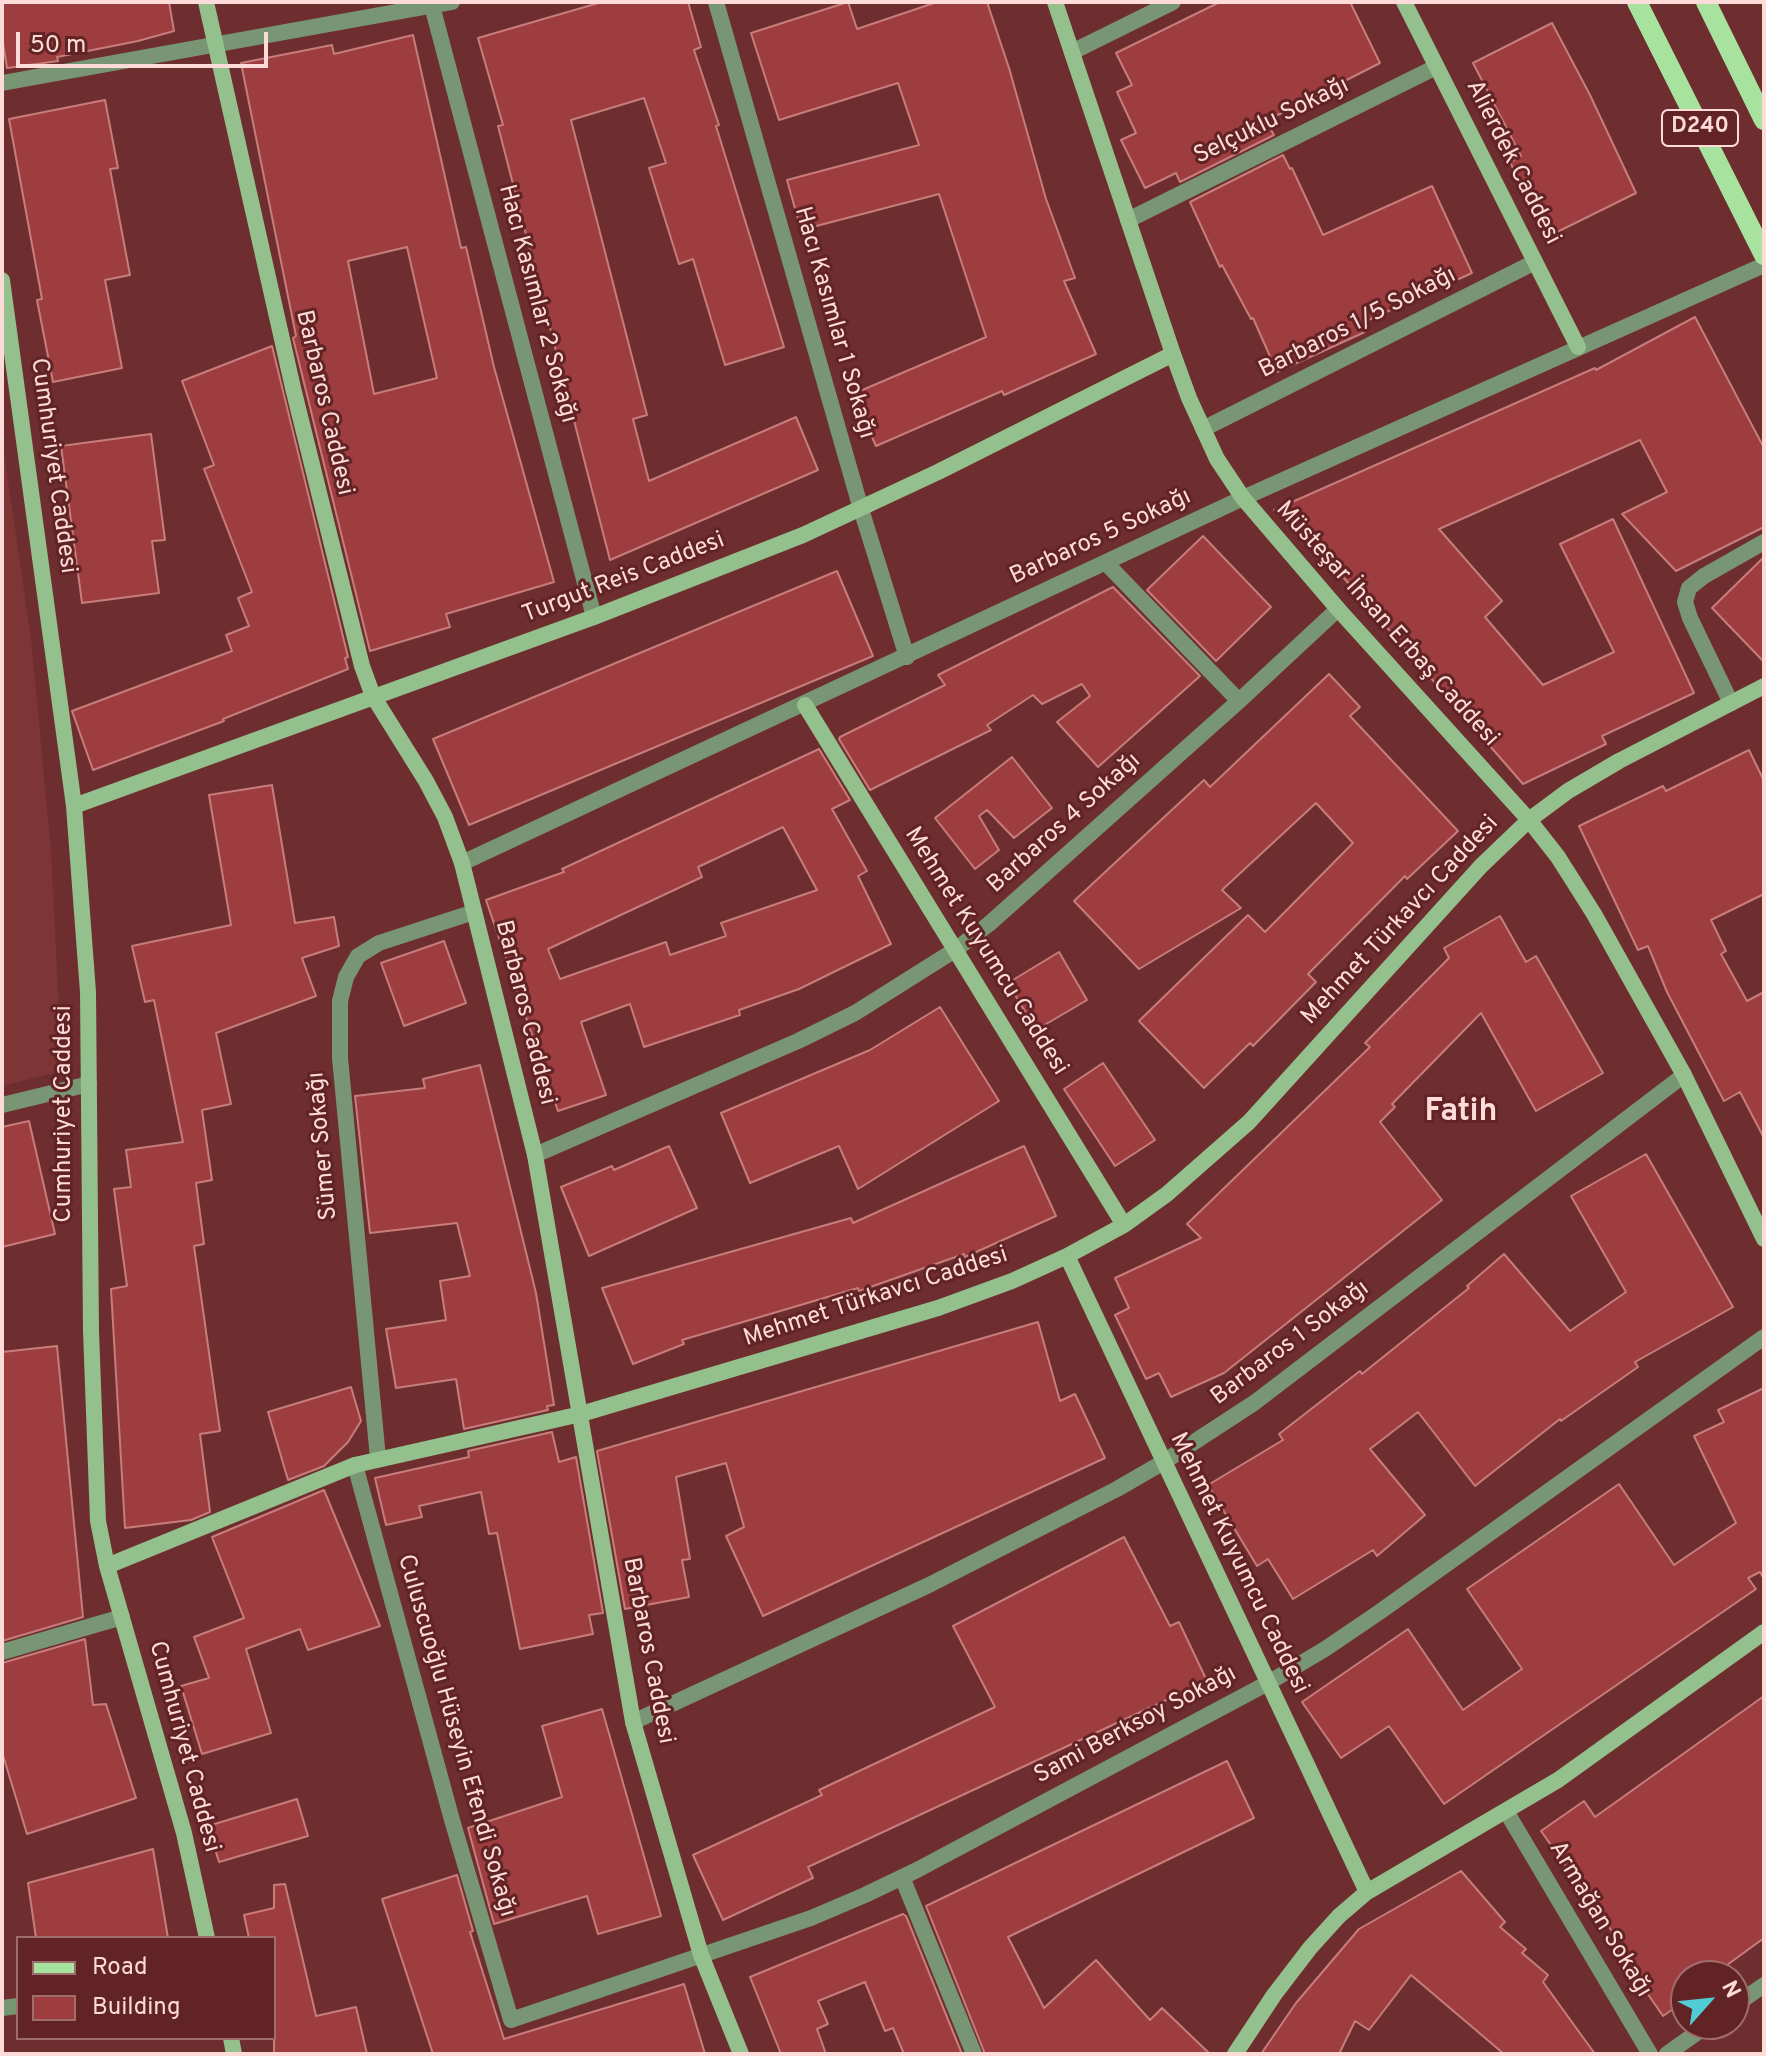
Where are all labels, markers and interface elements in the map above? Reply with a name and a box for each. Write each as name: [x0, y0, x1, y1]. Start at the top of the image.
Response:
scale bar: [20, 16, 272, 66]
text: 50 m: [30, 31, 86, 61]
street label: Selçuklu Sokağı: [1190, 72, 1354, 172]
street label: Alierdek Caddesi: [1458, 76, 1566, 250]
road number: D240: [1662, 110, 1738, 146]
street label: Hacı Kasımlar 2 Sokağı: [490, 182, 582, 426]
street label: Hacı Kasımlar 1 Sokağı: [786, 204, 880, 442]
street label: Barbaros 1/5 Sokağı: [1255, 262, 1461, 386]
street label: Barbaros Caddesi: [288, 308, 358, 498]
street label: Cumhuriyet Caddesi: [23, 356, 81, 576]
street label: Barbaros 5 Sokağı: [1006, 483, 1196, 593]
street label: Müsteşar İhsan Erbaş Caddesi: [1268, 496, 1504, 754]
street label: Turgut Reis Caddesi: [519, 527, 729, 631]
street label: Barbaros 4 Sokağı: [982, 748, 1148, 900]
street label: Mehmet Türkavcı Caddesi: [1296, 810, 1506, 1032]
street label: Mehmet Kuyumcu Caddesi: [897, 823, 1073, 1081]
street label: Barbaros Caddesi: [487, 918, 561, 1108]
street label: Cumhuriyet Caddesi: [51, 1005, 79, 1223]
street label: Sümer Sokağı: [303, 1071, 345, 1221]
district label: Fatih: [1425, 1095, 1497, 1133]
street label: Mehmet Türkavcı Caddesi: [740, 1242, 1012, 1354]
street label: Barbaros 1 Sokağı: [1206, 1275, 1376, 1413]
street label: Mehmet Kuyumcu Caddesi: [1162, 1429, 1314, 1699]
street label: Culuscuoğlu Hüseyin Efendi Sokağı: [389, 1552, 521, 1920]
street label: Barbaros Caddesi: [615, 1555, 679, 1747]
street label: Cumhuriyet Caddesi: [141, 1638, 225, 1856]
street label: Sami Berksoy Sokağı: [1030, 1661, 1242, 1791]
street label: Armağan Sokağı: [1541, 1837, 1657, 2003]
legend: [16, 1936, 276, 2040]
text: Road: [92, 1953, 148, 1983]
north arrow: [1670, 1960, 1750, 2040]
text: N: [1714, 1977, 1746, 2003]
text: Building: [92, 1993, 181, 2023]

